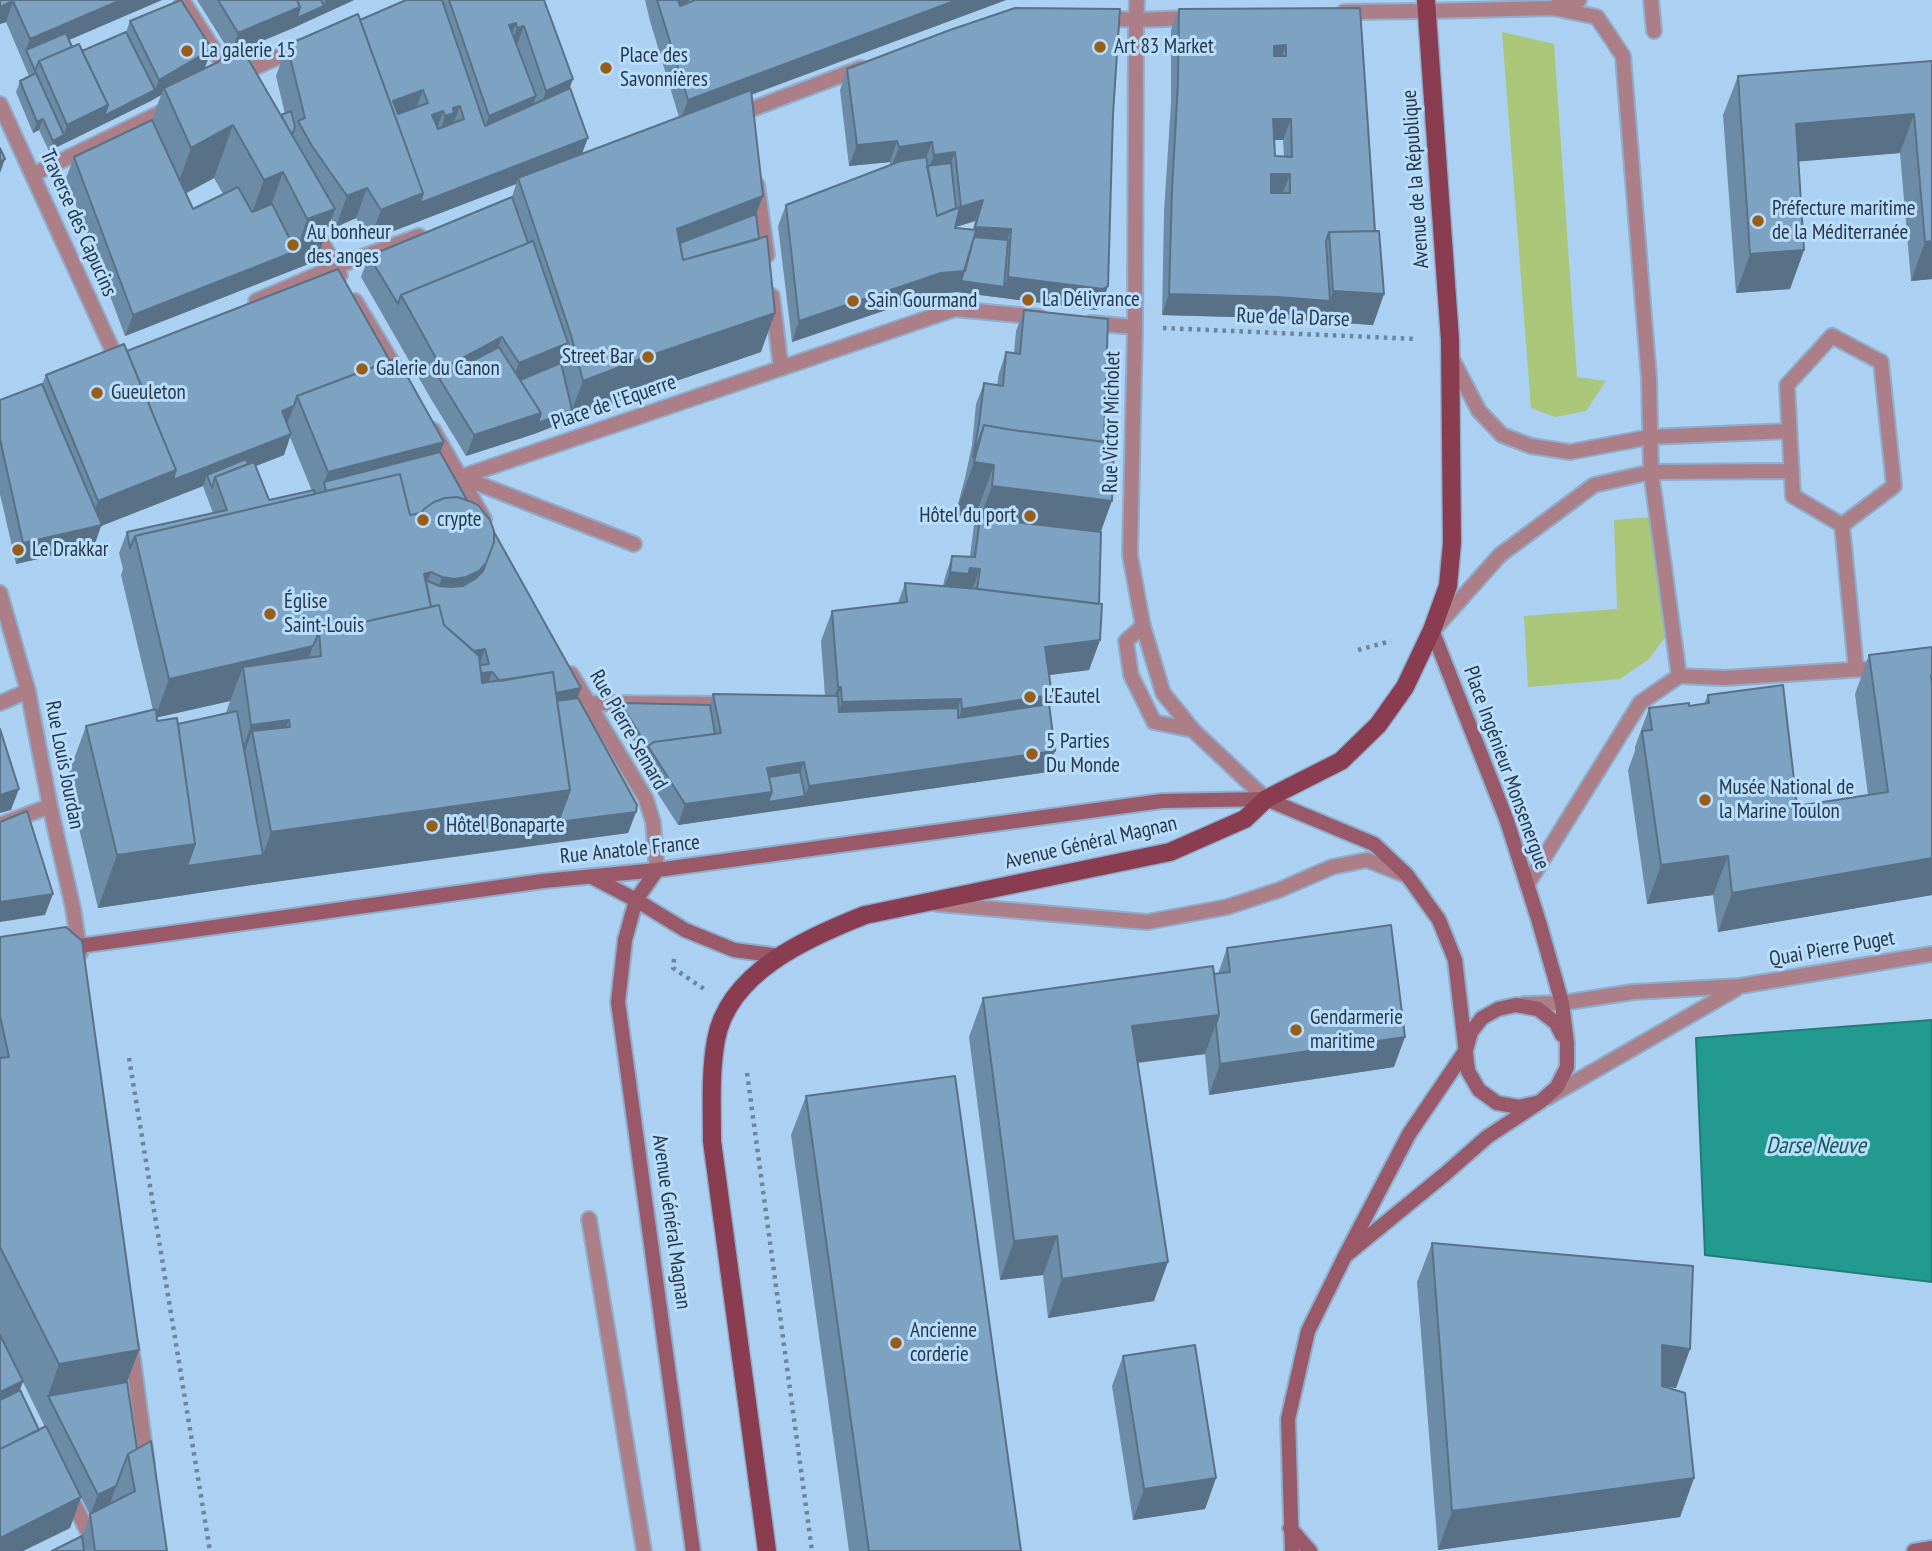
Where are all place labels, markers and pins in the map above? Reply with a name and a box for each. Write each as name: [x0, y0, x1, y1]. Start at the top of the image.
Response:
place label: Art 83 Market: [1114, 34, 1214, 60]
place label: La galerie 15: [201, 38, 296, 64]
marker: Art 83 Market: [1092, 39, 1108, 55]
marker: La galerie 15: [179, 43, 195, 59]
place label: Place des Savonnières: [620, 43, 708, 93]
marker: Place des Savonnières: [598, 60, 614, 76]
place label: Préfecture maritime de la Méditerranée: [1772, 196, 1915, 246]
marker: Préfecture maritime de la Méditerranée: [1750, 213, 1766, 229]
place label: Au bonheur des anges: [307, 220, 391, 270]
marker: Au bonheur des anges: [285, 237, 301, 253]
place label: La Délivrance: [1042, 287, 1140, 313]
place label: Sain Gourmand: [867, 288, 977, 314]
marker: La Délivrance: [1020, 292, 1036, 308]
marker: Sain Gourmand: [845, 293, 861, 309]
place label: Street Bar: [562, 344, 634, 370]
marker: Street Bar: [640, 349, 656, 365]
place label: Galerie du Canon: [376, 356, 500, 382]
marker: Galerie du Canon: [354, 361, 370, 377]
place label: Gueuleton: [111, 380, 186, 406]
marker: Gueuleton: [89, 385, 105, 401]
place label: Hôtel du port: [919, 503, 1016, 529]
place label: crypte: [437, 507, 482, 533]
marker: Hôtel du port: [1022, 508, 1038, 524]
marker: crypte: [415, 512, 431, 528]
place label: Le Drakkar: [32, 537, 109, 563]
marker: Le Drakkar: [10, 542, 26, 558]
place label: Église Saint-Louis: [284, 589, 364, 639]
marker: Église Saint-Louis: [262, 606, 278, 622]
place label: L'Eautel: [1044, 684, 1100, 710]
marker: L'Eautel: [1022, 689, 1038, 705]
place label: 5 Parties Du Monde: [1046, 729, 1120, 779]
marker: 5 Parties Du Monde: [1024, 746, 1040, 762]
place label: Musée National de la Marine Toulon: [1719, 775, 1854, 825]
marker: Musée National de la Marine Toulon: [1697, 792, 1713, 808]
place label: Hôtel Bonaparte: [446, 813, 565, 839]
marker: Hôtel Bonaparte: [424, 818, 440, 834]
place label: Gendarmerie maritime: [1310, 1005, 1403, 1055]
marker: Gendarmerie maritime: [1288, 1022, 1304, 1038]
place label: Ancienne corderie: [910, 1318, 977, 1368]
marker: Ancienne corderie: [888, 1335, 904, 1351]

